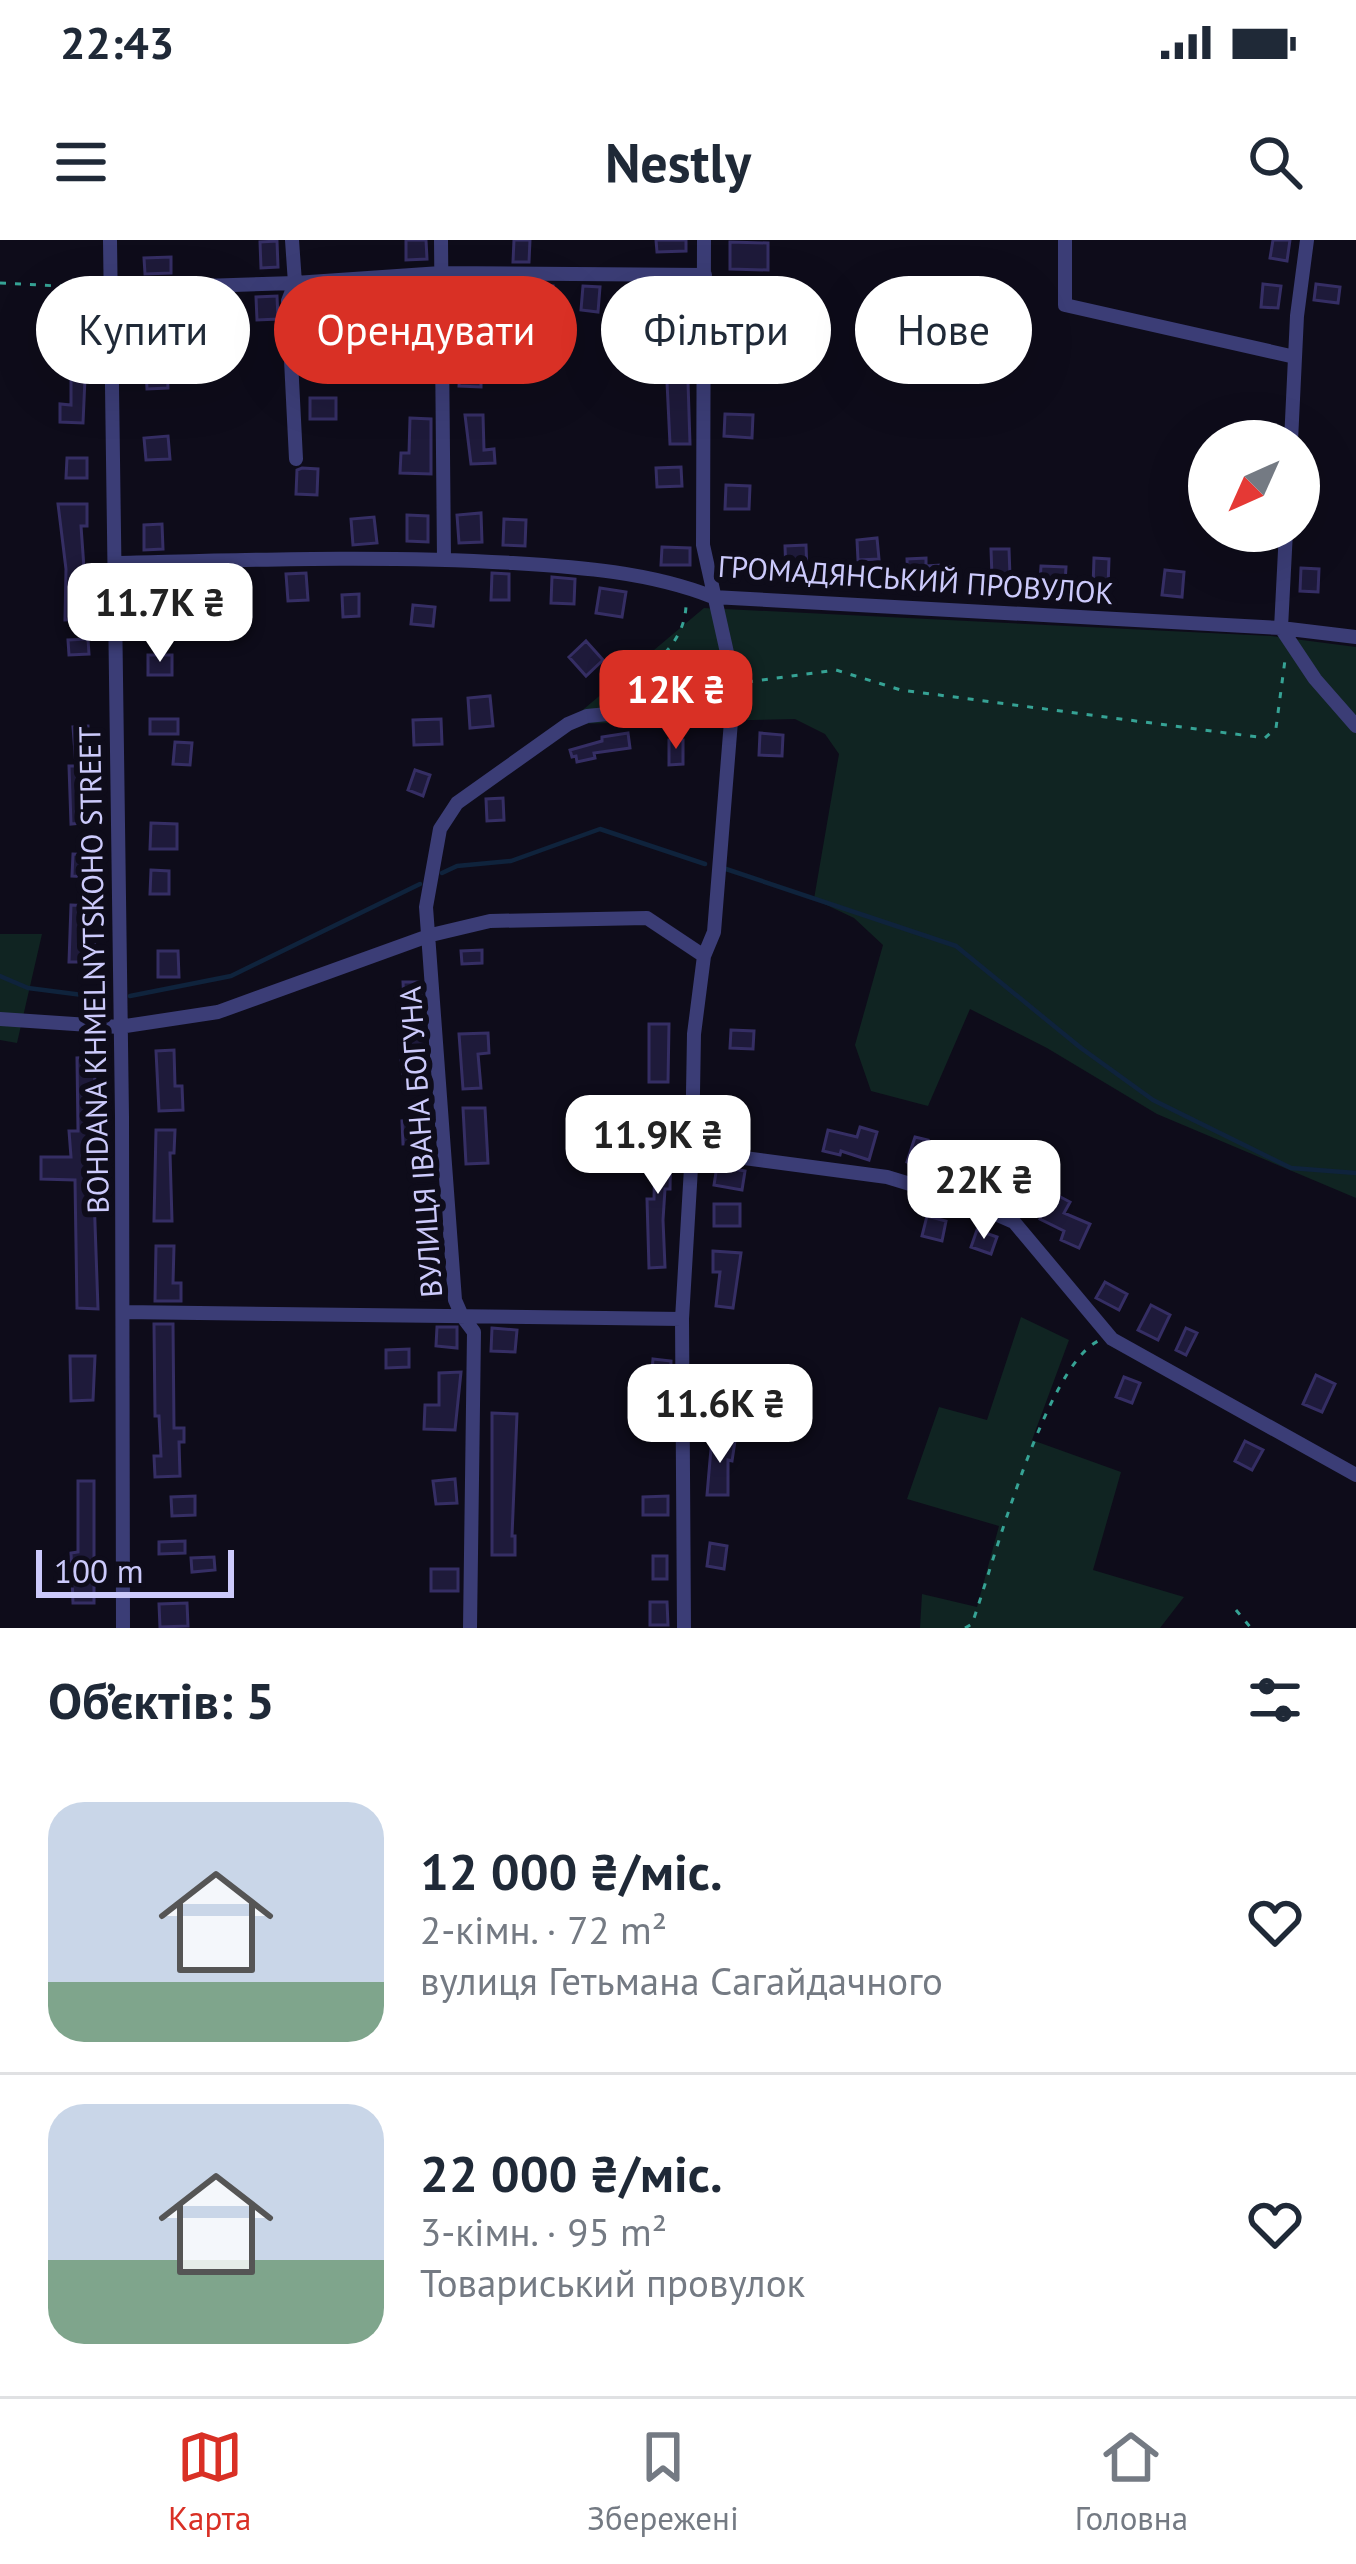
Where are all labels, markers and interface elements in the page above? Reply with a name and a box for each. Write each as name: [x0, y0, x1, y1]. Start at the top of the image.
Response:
text: 22:43: [60, 13, 174, 71]
text: Nestly: [605, 127, 751, 197]
icon: menu: [48, 129, 114, 195]
icon: search: [1242, 129, 1308, 195]
chip: Купити: [36, 276, 250, 384]
chip: Орендувати: [274, 276, 577, 384]
chip: Фільтри: [601, 276, 831, 384]
chip: Нове: [855, 276, 1032, 384]
north arrow: [1188, 420, 1320, 552]
map controls: [1188, 420, 1320, 552]
street label: ГРОМАДЯНСЬКИЙ ПРОВУЛОК: [717, 546, 1115, 612]
pin: 11.7K ₴: [49, 563, 271, 665]
text: 11.7K ₴: [95, 576, 225, 627]
pin: 12K ₴: [592, 650, 760, 752]
text: 12K ₴: [626, 663, 726, 714]
street label: BOHDANA KHMELNYTSKOHO STREET: [69, 726, 117, 1214]
street label: ВУЛИЦЯ ІВАНА БОГУНА: [390, 985, 450, 1299]
pin: 11.9K ₴: [547, 1095, 769, 1197]
text: 11.9K ₴: [593, 1108, 723, 1159]
pin: 22K ₴: [900, 1140, 1068, 1242]
text: 22K ₴: [934, 1153, 1034, 1204]
pin: 11.6K ₴: [609, 1364, 831, 1466]
text: 11.6K ₴: [655, 1377, 785, 1428]
scale bar: [36, 1544, 234, 1597]
text: 100 m: [54, 1549, 144, 1592]
text: Об’єктів: 5: [48, 1667, 275, 1733]
icon: filters: [1242, 1667, 1308, 1733]
text: 12 000 ₴/міс.: [420, 1838, 722, 1904]
icon: home: [144, 1850, 288, 1994]
icon: heart: [1242, 1889, 1308, 1955]
text: 2-кімн. · 72 m²: [420, 1904, 667, 1955]
text: вулиця Гетьмана Сагайдачного: [420, 1955, 943, 2006]
text: 22 000 ₴/міс.: [420, 2140, 722, 2206]
icon: home: [144, 2152, 288, 2296]
icon: heart: [1242, 2191, 1308, 2257]
text: 3-кімн. · 95 m²: [420, 2206, 667, 2257]
text: Товариський провулок: [420, 2257, 805, 2308]
tab: Карта: [168, 2424, 251, 2539]
tab: Збережені: [587, 2424, 739, 2539]
tab: Головна: [1075, 2424, 1188, 2539]

